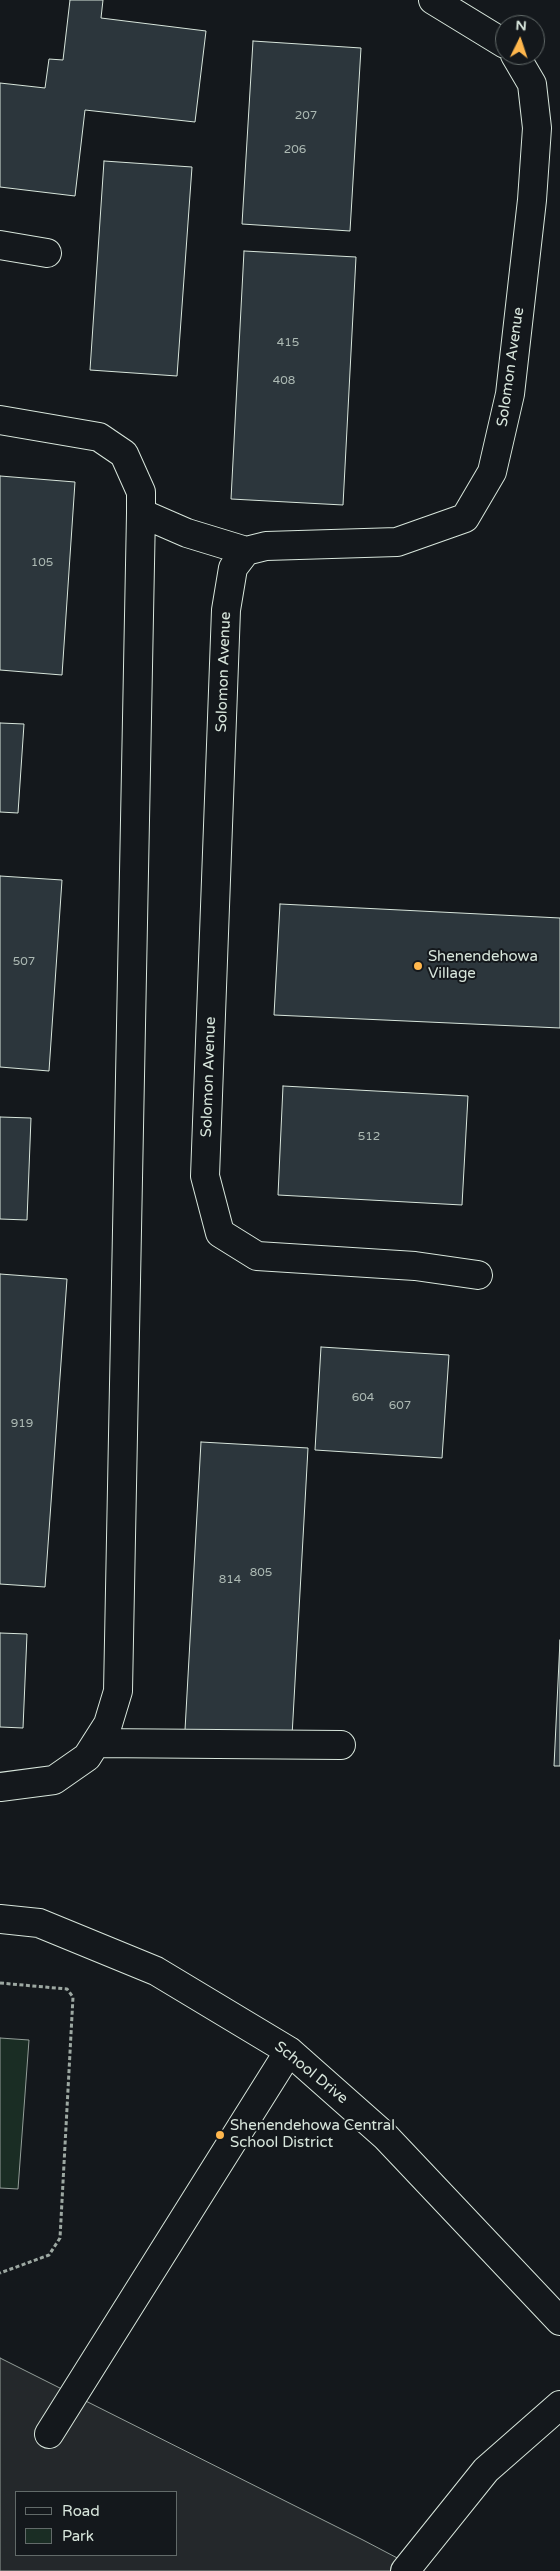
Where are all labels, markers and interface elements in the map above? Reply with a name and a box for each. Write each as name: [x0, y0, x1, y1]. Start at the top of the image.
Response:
north arrow: [495, 15, 545, 65]
text: N: [515, 17, 527, 34]
house number: 207: [295, 109, 317, 123]
house number: 206: [284, 143, 306, 157]
street label: Solomon Avenue: [494, 306, 528, 428]
house number: 415: [277, 336, 299, 350]
house number: 408: [273, 374, 295, 388]
house number: 105: [31, 556, 53, 570]
street label: Solomon Avenue: [213, 611, 235, 733]
place label: Shenendehowa Village: [428, 948, 538, 983]
house number: 507: [13, 955, 35, 969]
marker: Shenendehowa Village: [412, 960, 424, 972]
street label: Solomon Avenue: [198, 1016, 220, 1138]
house number: 512: [358, 1130, 380, 1144]
house number: 604: [352, 1391, 374, 1405]
house number: 607: [389, 1399, 411, 1413]
house number: 919: [11, 1417, 33, 1431]
house number: 805: [250, 1566, 272, 1580]
house number: 814: [219, 1573, 241, 1587]
street label: School Drive: [271, 2038, 351, 2108]
place label: Shenendehowa Central School District: [230, 2117, 395, 2152]
marker: Shenendehowa Central School District: [214, 2129, 226, 2141]
legend: [15, 2491, 178, 2556]
text: Road: [62, 2502, 100, 2520]
text: Park: [62, 2527, 94, 2545]

